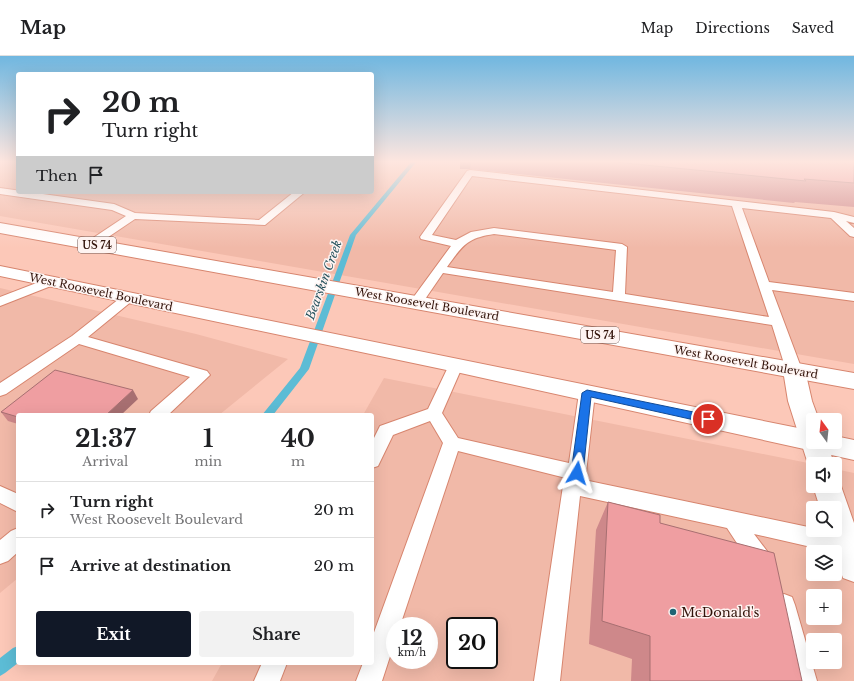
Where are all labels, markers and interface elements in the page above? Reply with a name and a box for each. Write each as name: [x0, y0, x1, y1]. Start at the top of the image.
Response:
text: Map: [20, 16, 66, 39]
text: Map: [641, 19, 673, 37]
text: Directions: [695, 19, 770, 37]
text: Saved: [792, 19, 834, 37]
text: 20 m: [102, 85, 180, 120]
icon: right: [36, 88, 88, 140]
text: Turn right: [102, 120, 198, 142]
icon: arrive: [85, 164, 107, 186]
text: Then: [36, 166, 77, 185]
road number: US 74: [78, 237, 116, 253]
water label: Bearskin Creek: [302, 238, 345, 322]
street label: West Roosevelt Boulevard: [27, 270, 175, 314]
street label: West Roosevelt Boulevard: [353, 284, 501, 324]
road number: US 74: [581, 327, 619, 343]
street label: West Roosevelt Boulevard: [672, 342, 820, 382]
pin: [691, 402, 725, 436]
icon: arrive: [697, 408, 719, 430]
north arrow: [806, 413, 842, 449]
map controls: [806, 413, 842, 669]
text: 21:37: [75, 424, 136, 453]
text: 1: [203, 424, 213, 453]
text: 40: [281, 424, 315, 453]
position arrow: [556, 452, 598, 494]
text: Arrival: [82, 453, 128, 470]
text: min: [195, 453, 222, 470]
text: m: [291, 453, 305, 470]
button: sound: [806, 457, 842, 493]
text: Turn right: [70, 492, 153, 511]
icon: right: [36, 499, 58, 521]
text: 20 m: [314, 500, 354, 519]
button: search: [806, 501, 842, 537]
text: West Roosevelt Boulevard: [70, 511, 243, 528]
button: layers: [806, 545, 842, 581]
icon: arrive: [36, 555, 58, 577]
text: Arrive at destination: [70, 556, 231, 575]
text: 20 m: [314, 556, 354, 575]
button: +: [806, 589, 842, 625]
place label: McDonald's: [681, 604, 760, 621]
marker: McDonald's: [668, 607, 678, 617]
button: Exit: [36, 611, 191, 657]
button: Share: [199, 611, 354, 657]
speed limit sign: 20: [446, 617, 498, 669]
text: 12: [401, 626, 423, 650]
button: −: [806, 633, 842, 669]
text: km/h: [398, 646, 426, 659]

